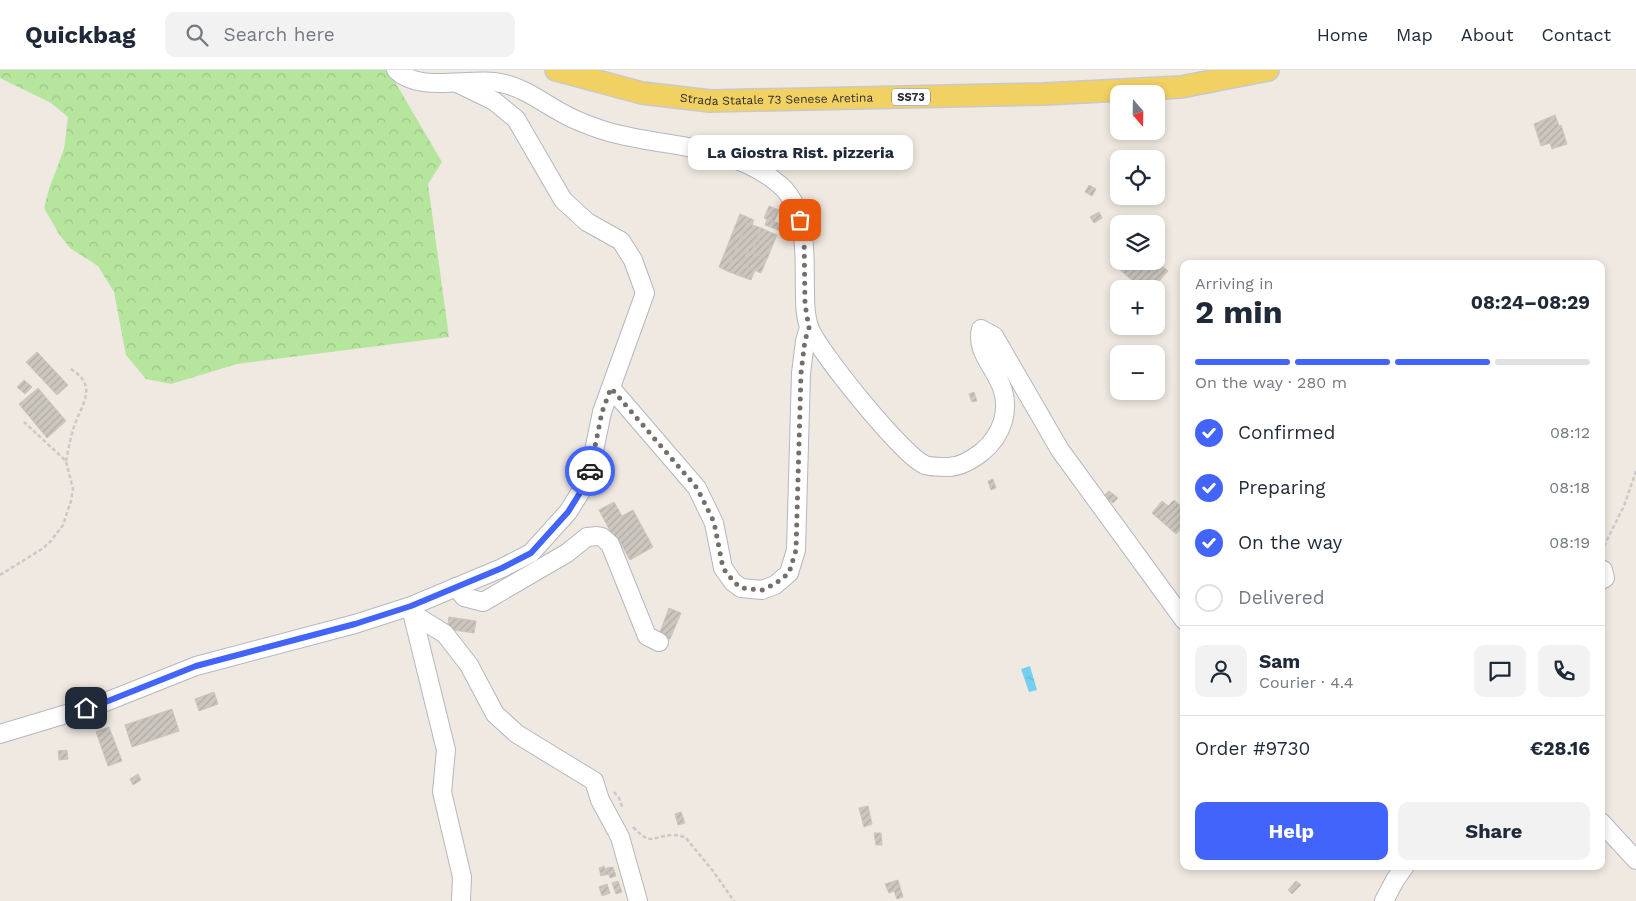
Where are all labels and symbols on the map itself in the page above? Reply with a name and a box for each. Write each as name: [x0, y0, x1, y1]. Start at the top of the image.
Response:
north arrow: [1110, 85, 1165, 140]
road number: SS73: [892, 88, 930, 106]
street label: Strada Statale 73 Senese Aretina: [679, 91, 874, 108]
callout: La Giostra Rist. pizzeria: [688, 135, 912, 170]
pin: [779, 199, 821, 241]
courier: [565, 446, 615, 496]
pin: [65, 687, 107, 729]

